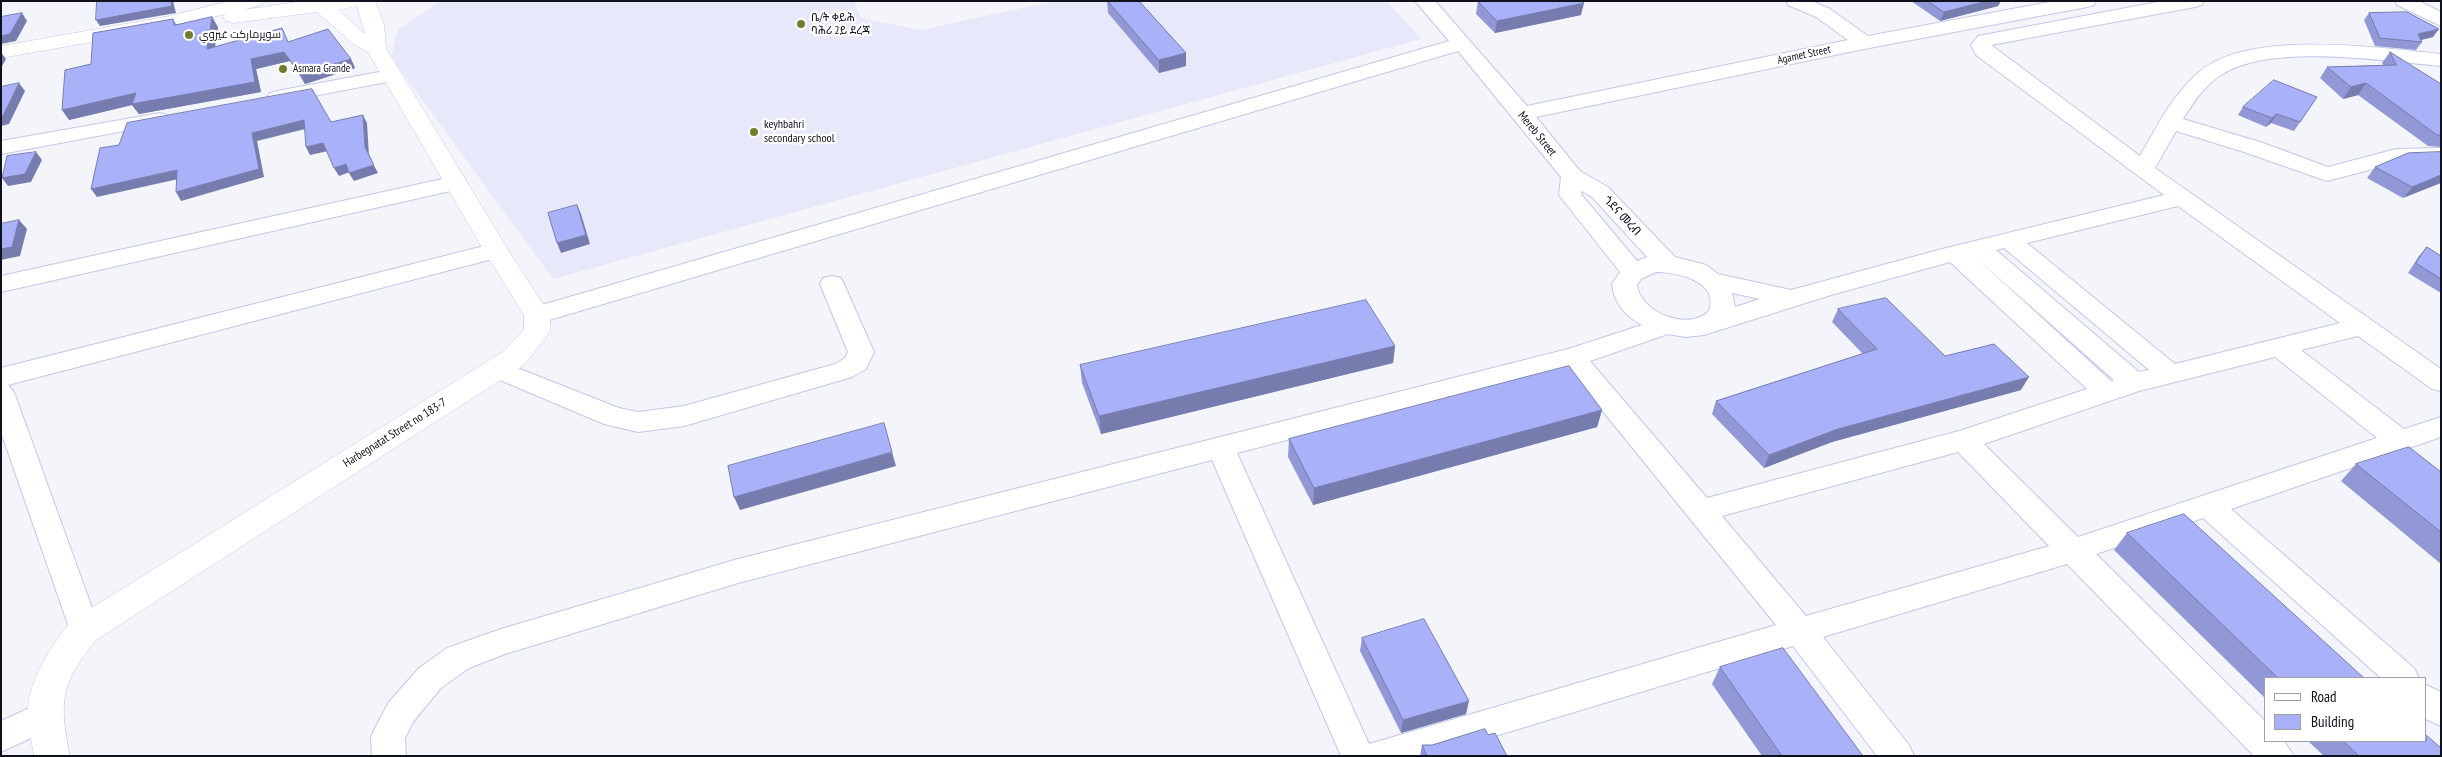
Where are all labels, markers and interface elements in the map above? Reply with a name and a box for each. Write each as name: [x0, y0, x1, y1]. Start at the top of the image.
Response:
place label: ቤ/ት ቀይሕ ባሕሪ 2ይ ደረጃ: [811, 11, 870, 37]
marker: ቤ/ት ቀይሕ ባሕሪ 2ይ ደረጃ: [795, 18, 807, 30]
place label: سوپرمارکت غيروي: [199, 28, 281, 42]
marker: سوپرمارکت غيروي: [183, 29, 195, 41]
street label: Agamet Street: [1776, 43, 1832, 67]
place label: Asmara Grande: [293, 62, 350, 76]
marker: Asmara Grande: [277, 63, 289, 75]
street label: Mereb Street: [1515, 109, 1559, 159]
place label: keyhbahri secondary school: [764, 118, 835, 146]
marker: keyhbahri secondary school: [748, 126, 760, 138]
street label: ጎደና መረብ: [1600, 193, 1644, 239]
street label: Harbegnatat Street no 183-7: [341, 395, 449, 471]
legend: [2264, 677, 2427, 742]
text: Road: [2311, 687, 2337, 706]
text: Building: [2311, 712, 2354, 731]

